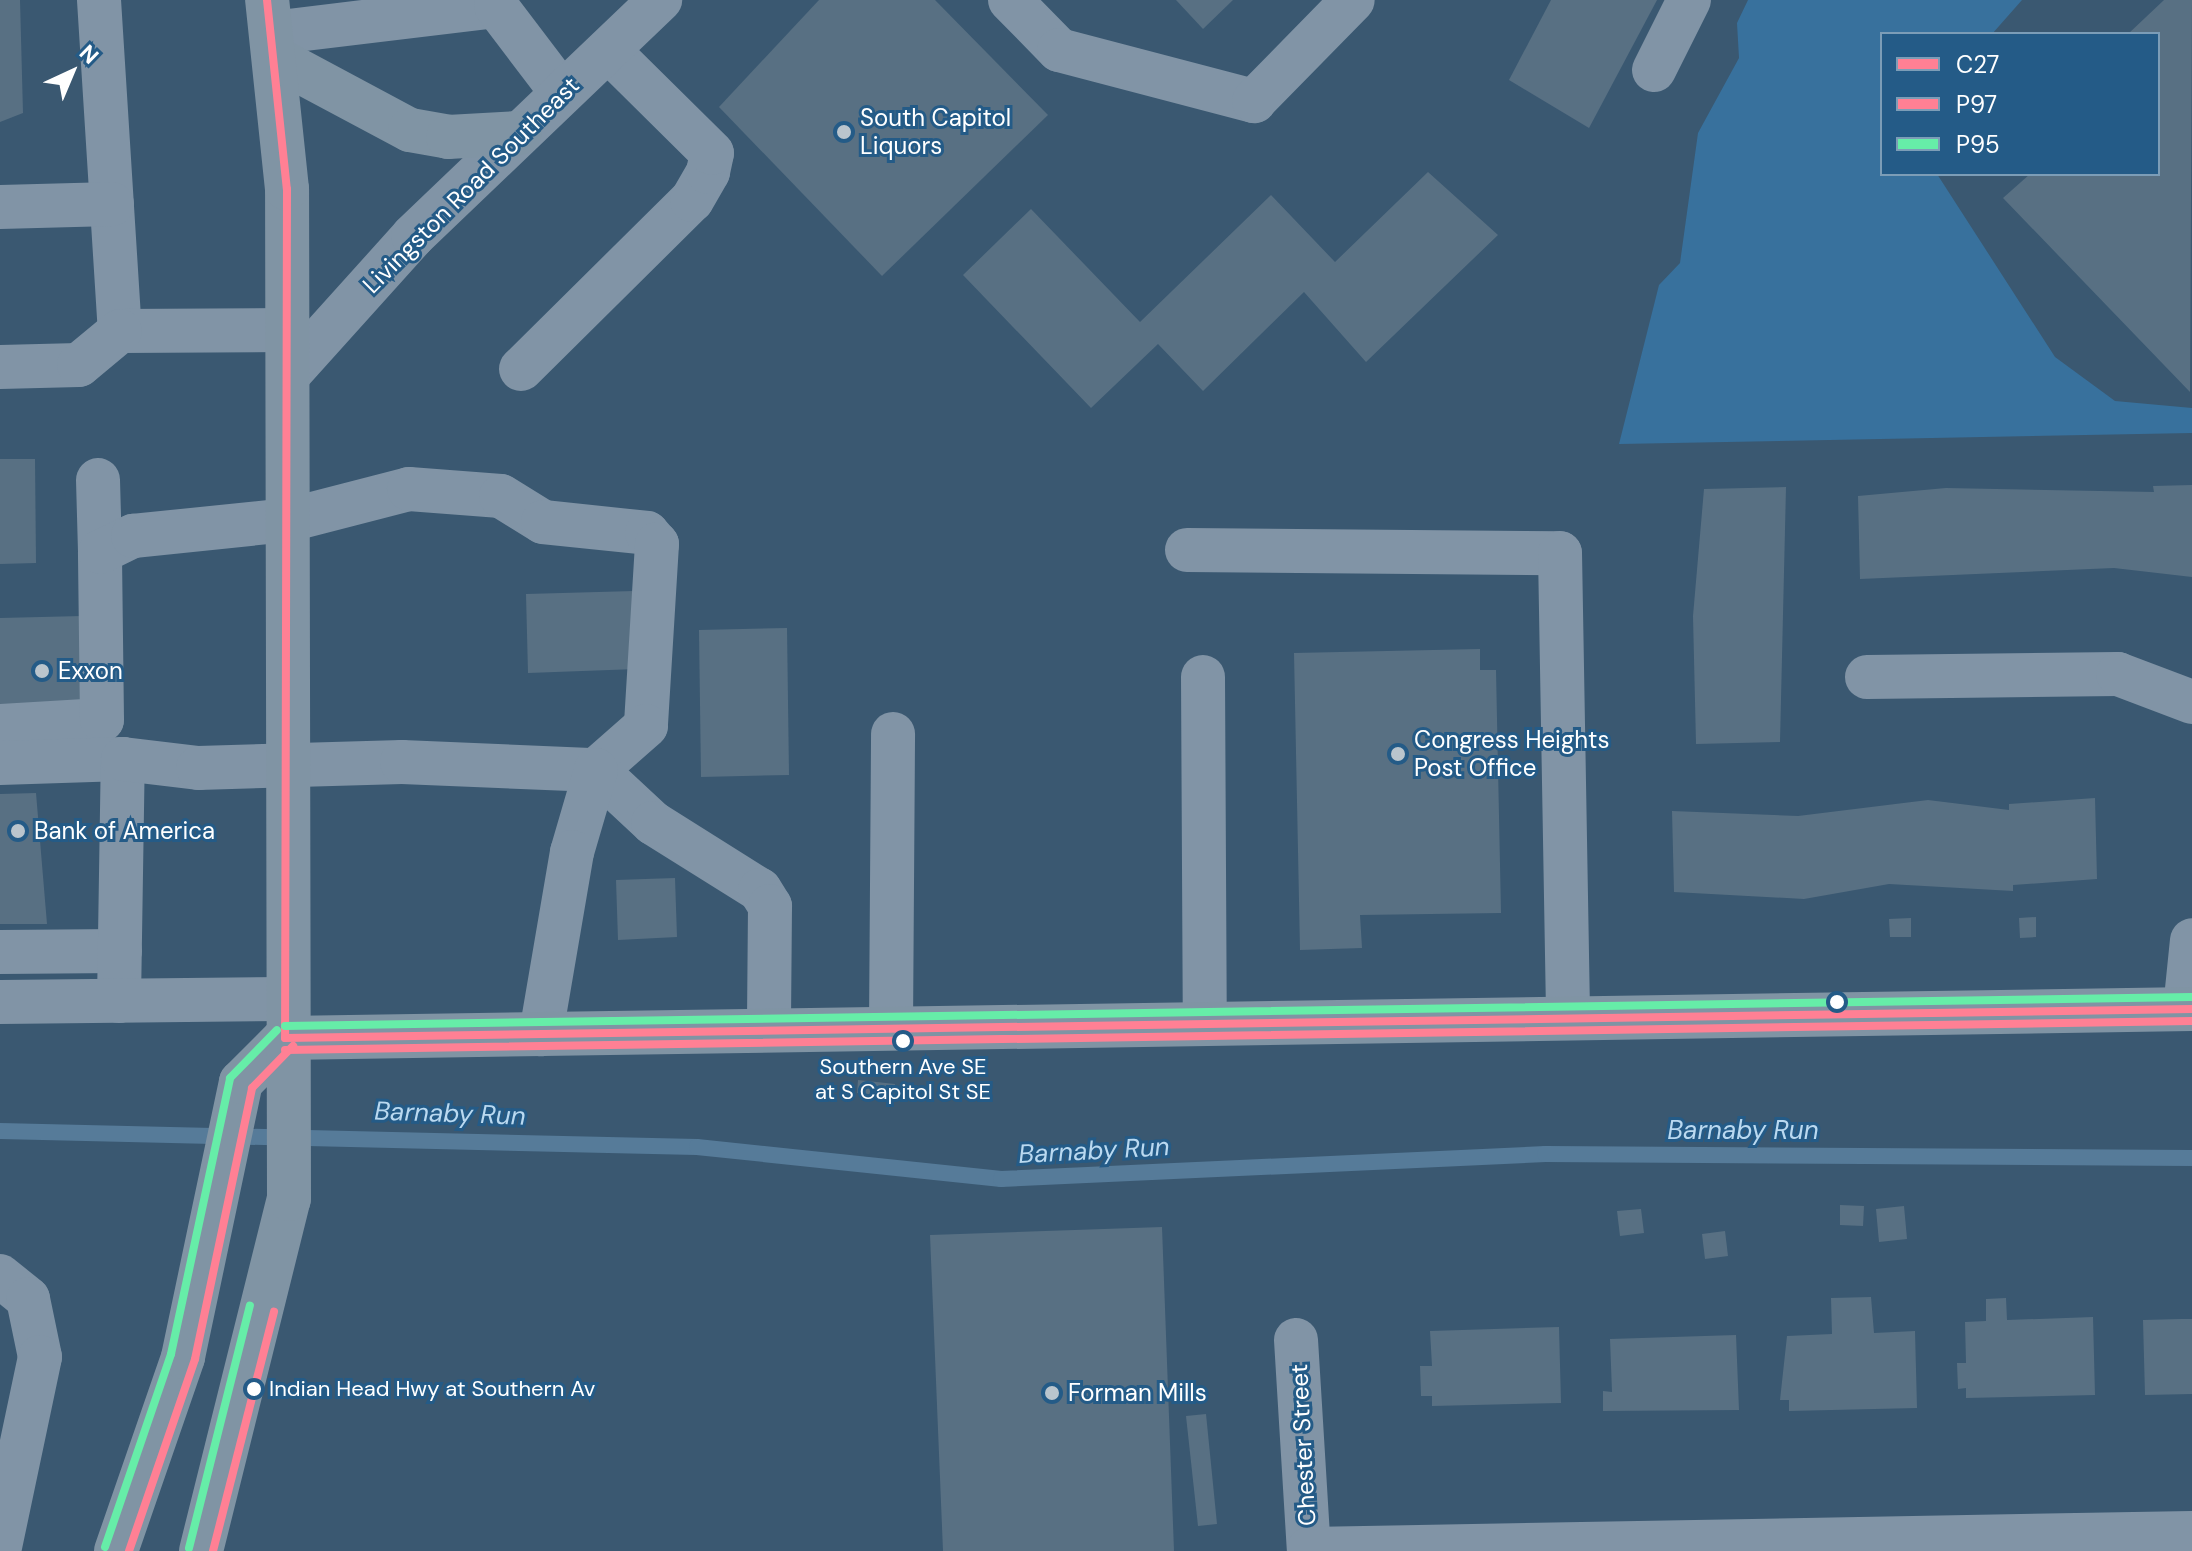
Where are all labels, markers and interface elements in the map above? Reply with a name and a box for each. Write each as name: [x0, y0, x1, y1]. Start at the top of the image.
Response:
north arrow: [32, 32, 112, 112]
legend: [1880, 32, 2160, 176]
text: N: [73, 38, 105, 70]
text: C27: [1956, 49, 1999, 80]
street label: Livingston Road Southeast: [357, 71, 585, 299]
text: P97: [1956, 89, 1997, 120]
place label: South Capitol Liquors: [860, 104, 1011, 160]
marker: South Capitol Liquors: [835, 123, 853, 141]
text: P95: [1956, 129, 2000, 160]
place label: Exxon: [58, 657, 123, 685]
marker: Exxon: [33, 662, 51, 680]
place label: Congress Heights Post Office: [1414, 726, 1610, 782]
marker: Congress Heights Post Office: [1389, 745, 1407, 763]
place label: Bank of America: [34, 817, 215, 845]
marker: Bank of America: [9, 822, 27, 840]
unlabelled marker: [1829, 994, 1845, 1010]
marker: Southern Ave SE at S Capitol St SE: [895, 1033, 911, 1049]
place label: Southern Ave SE at S Capitol St SE: [815, 1053, 991, 1104]
water label: Barnaby Run: [374, 1096, 526, 1132]
water label: Barnaby Run: [1667, 1115, 1819, 1147]
water label: Barnaby Run: [1018, 1131, 1170, 1171]
street label: Chester Street: [1284, 1363, 1322, 1527]
place label: Indian Head Hwy at Southern Av: [269, 1376, 595, 1402]
place label: Forman Mills: [1068, 1379, 1207, 1407]
marker: Indian Head Hwy at Southern Av: [246, 1381, 262, 1397]
marker: Forman Mills: [1043, 1384, 1061, 1402]

